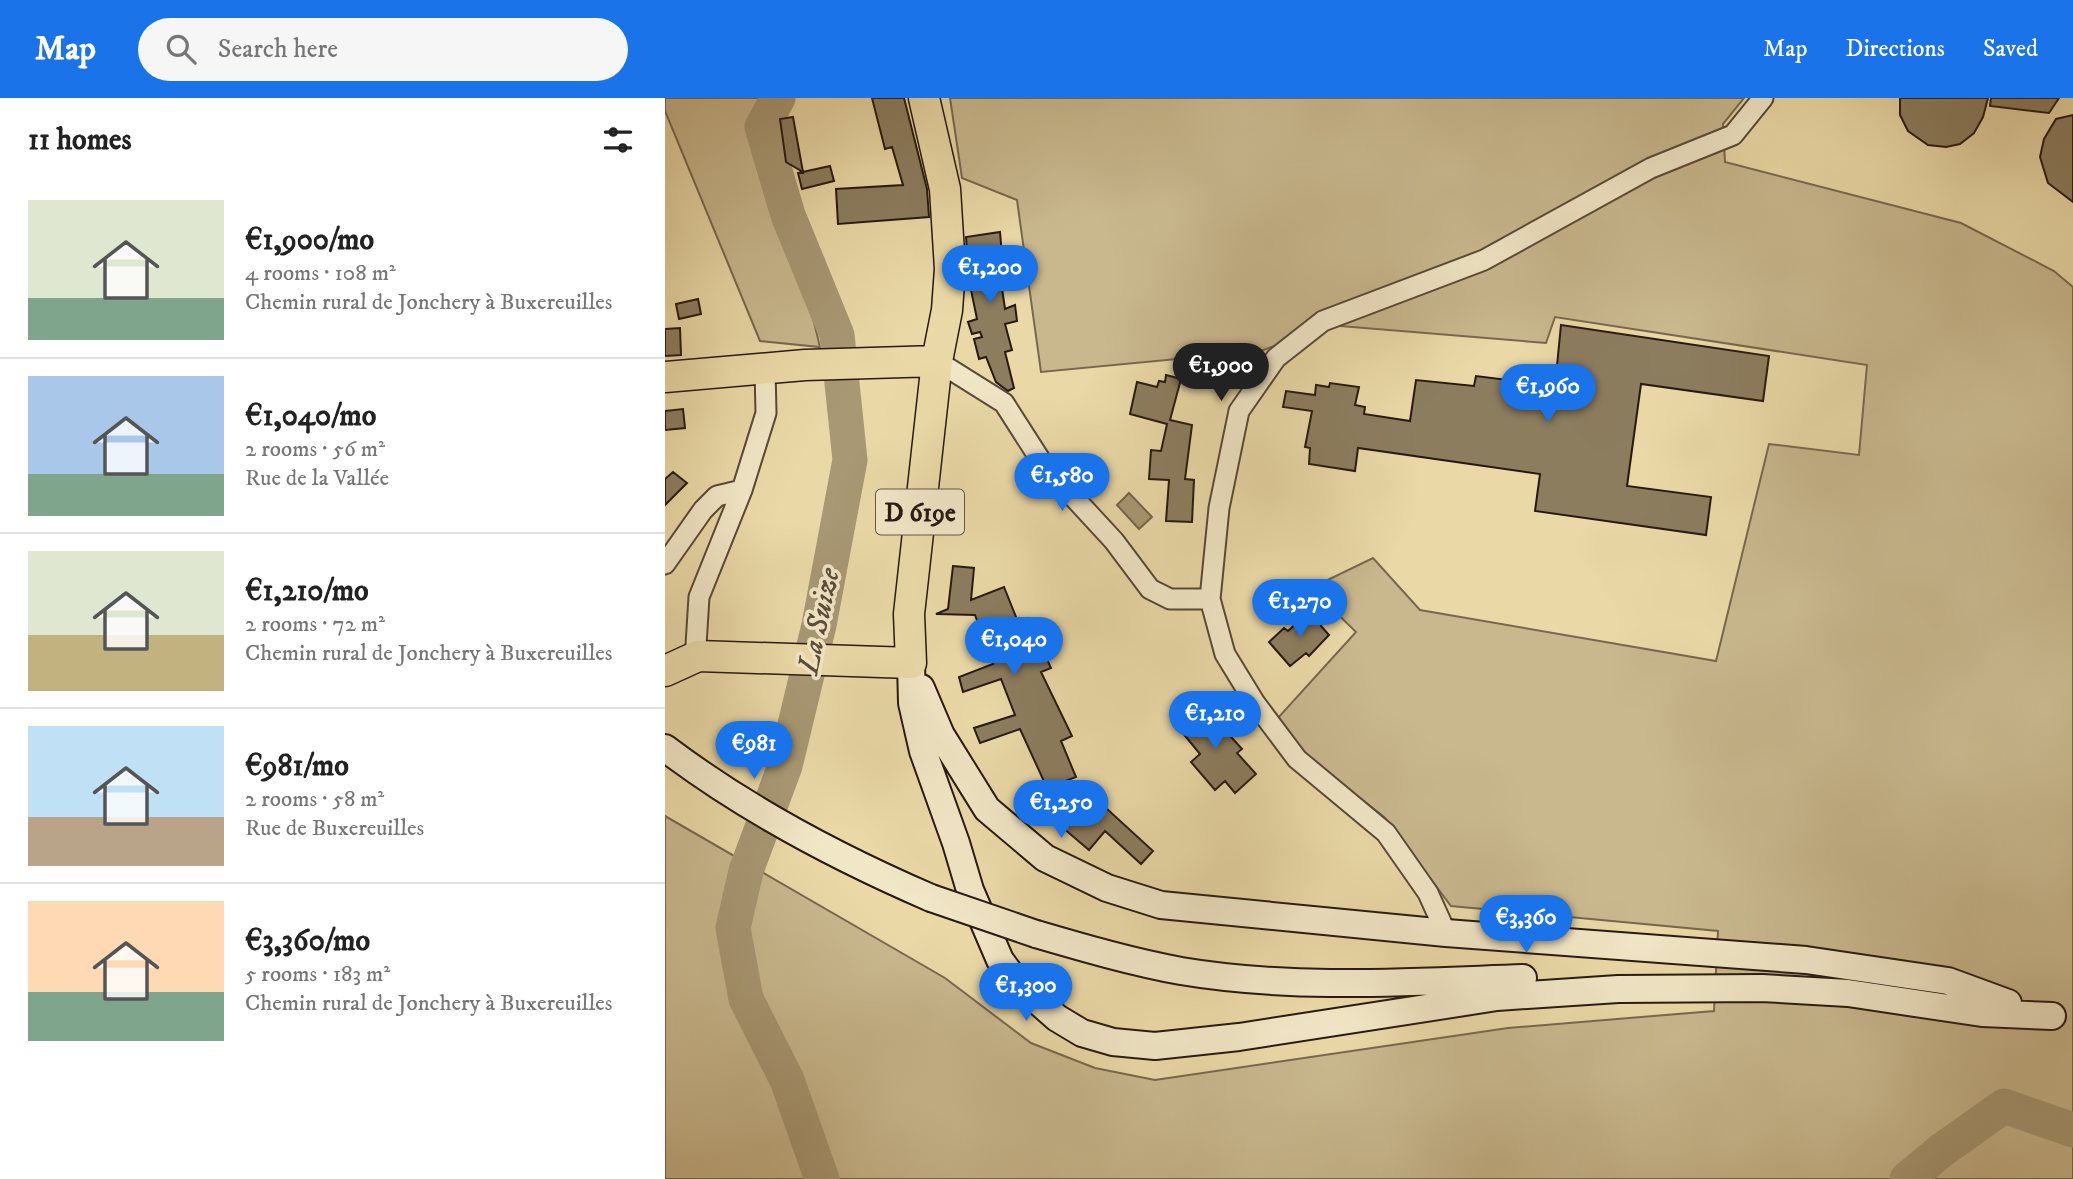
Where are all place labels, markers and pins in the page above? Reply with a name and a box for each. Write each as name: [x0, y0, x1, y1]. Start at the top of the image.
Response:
pin: €1,200: [933, 246, 1047, 305]
pin: €1,900: [1164, 344, 1278, 403]
pin: €1,960: [1491, 364, 1605, 424]
pin: €1,580: [1005, 454, 1119, 513]
pin: €1,270: [1243, 580, 1357, 639]
pin: €1,040: [957, 618, 1071, 677]
pin: €1,210: [1158, 692, 1272, 751]
pin: €981: [713, 722, 795, 781]
pin: €1,250: [1004, 780, 1118, 840]
pin: €3,360: [1469, 896, 1583, 955]
pin: €1,300: [969, 964, 1083, 1023]

